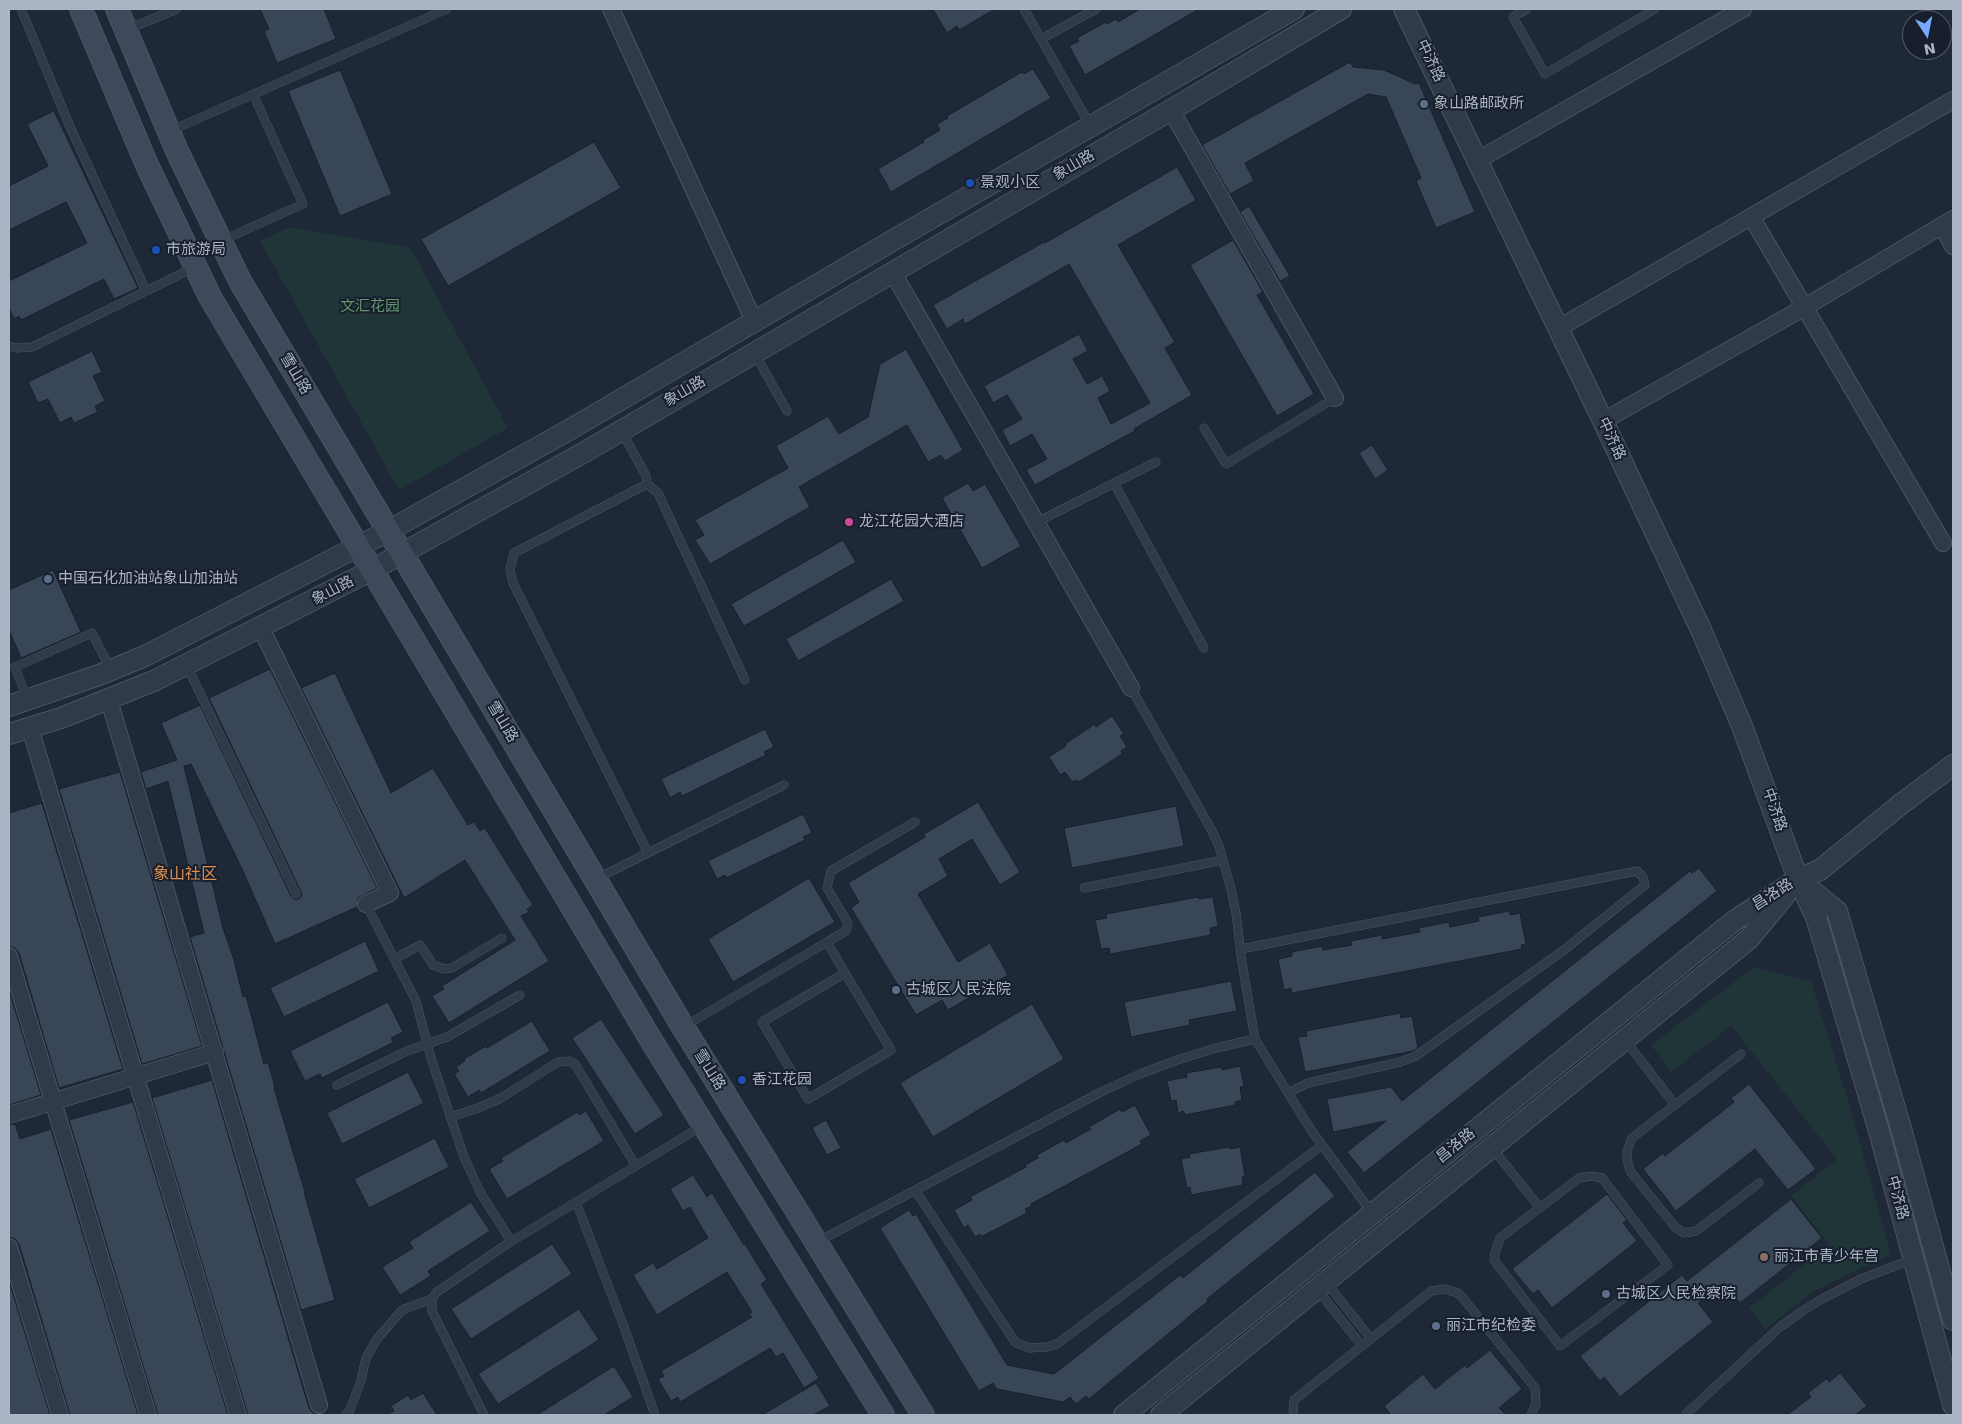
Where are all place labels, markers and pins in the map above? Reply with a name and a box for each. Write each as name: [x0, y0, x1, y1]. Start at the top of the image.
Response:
place label: 象山路邮政所: [1434, 95, 1524, 113]
marker: 象山路邮政所: [1418, 98, 1430, 110]
place label: 景观小区: [980, 174, 1040, 192]
marker: 景观小区: [964, 177, 976, 189]
place label: 市旅游局: [166, 241, 226, 259]
marker: 市旅游局: [150, 244, 162, 256]
place label: 龙江花园大酒店: [859, 513, 964, 531]
marker: 龙江花园大酒店: [843, 516, 855, 528]
place label: 中国石化加油站象山加油站: [58, 570, 238, 588]
marker: 中国石化加油站象山加油站: [42, 573, 54, 585]
place label: 古城区人民法院: [906, 981, 1011, 999]
marker: 古城区人民法院: [890, 984, 902, 996]
place label: 香江花园: [752, 1071, 812, 1089]
marker: 香江花园: [736, 1074, 748, 1086]
place label: 丽江市青少年宫: [1774, 1248, 1879, 1266]
marker: 丽江市青少年宫: [1758, 1251, 1770, 1263]
place label: 古城区人民检察院: [1616, 1285, 1736, 1303]
marker: 古城区人民检察院: [1600, 1288, 1612, 1300]
place label: 丽江市纪检委: [1446, 1317, 1536, 1335]
marker: 丽江市纪检委: [1430, 1320, 1442, 1332]

